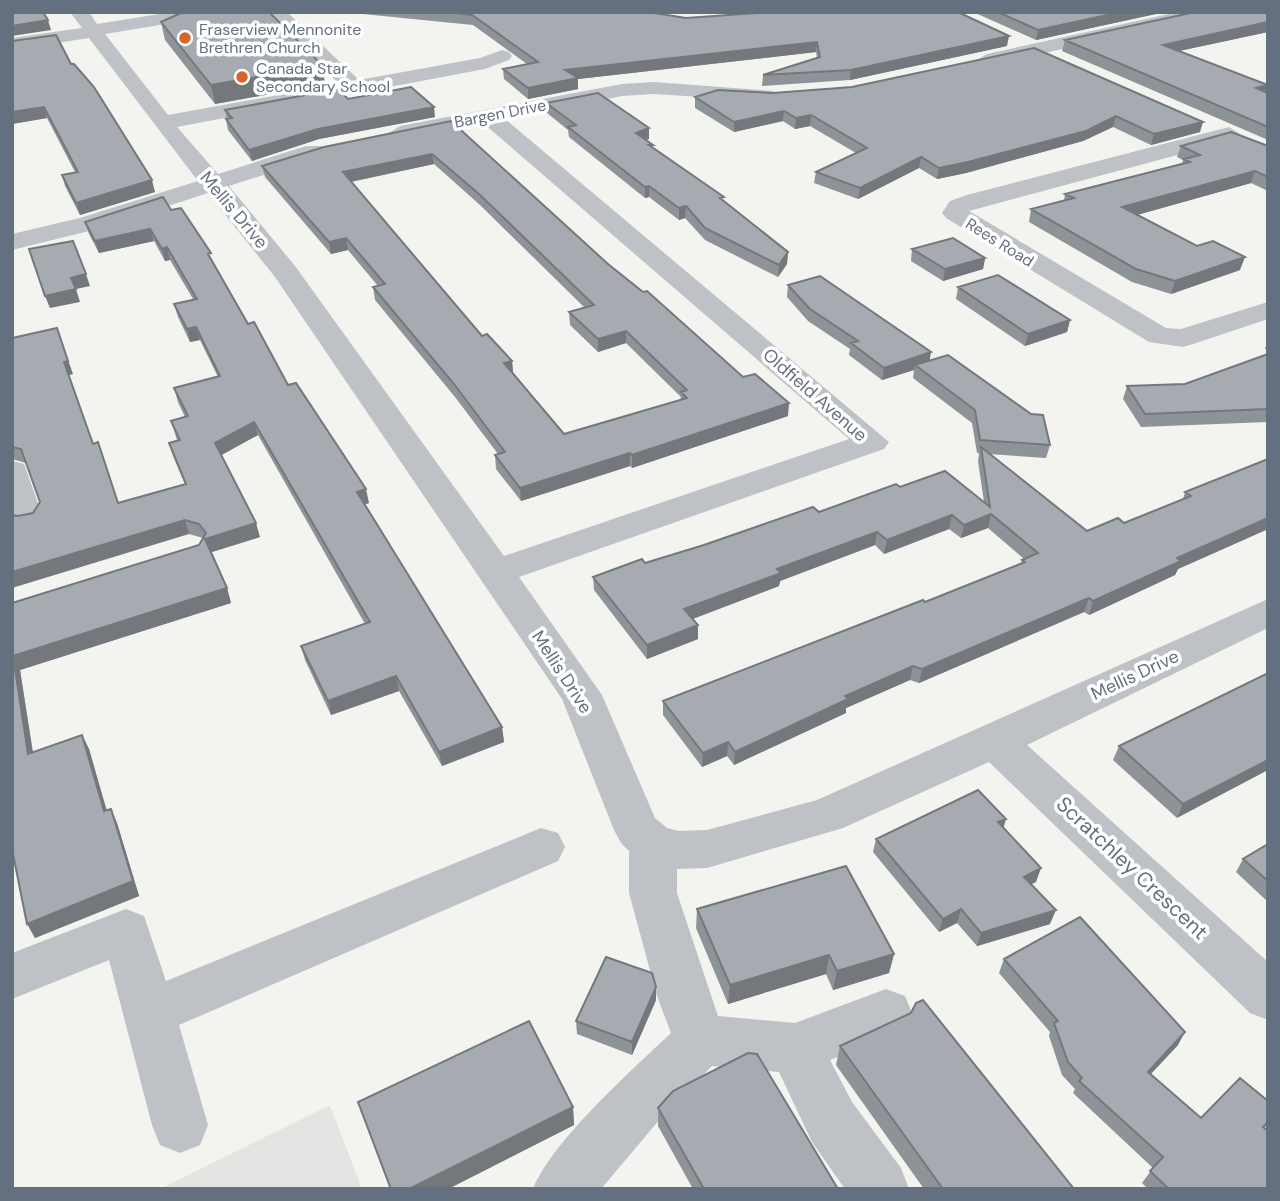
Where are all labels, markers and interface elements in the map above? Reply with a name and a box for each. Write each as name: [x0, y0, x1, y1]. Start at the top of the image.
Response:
place label: Fraserview Mennonite Brethren Church: [199, 19, 361, 58]
marker: Fraserview Mennonite Brethren Church: [177, 30, 193, 46]
place label: Canada Star Secondary School: [256, 58, 390, 97]
marker: Canada Star Secondary School: [234, 69, 250, 85]
street label: Bargen Drive: [452, 94, 548, 133]
street label: Mellis Drive: [195, 166, 273, 254]
street label: Rees Road: [962, 213, 1038, 272]
street label: Oldfield Avenue: [758, 343, 872, 447]
street label: Mellis Drive: [526, 626, 598, 718]
street label: Mellis Drive: [1087, 644, 1183, 706]
street label: Scratchley Crescent: [1050, 790, 1214, 946]

